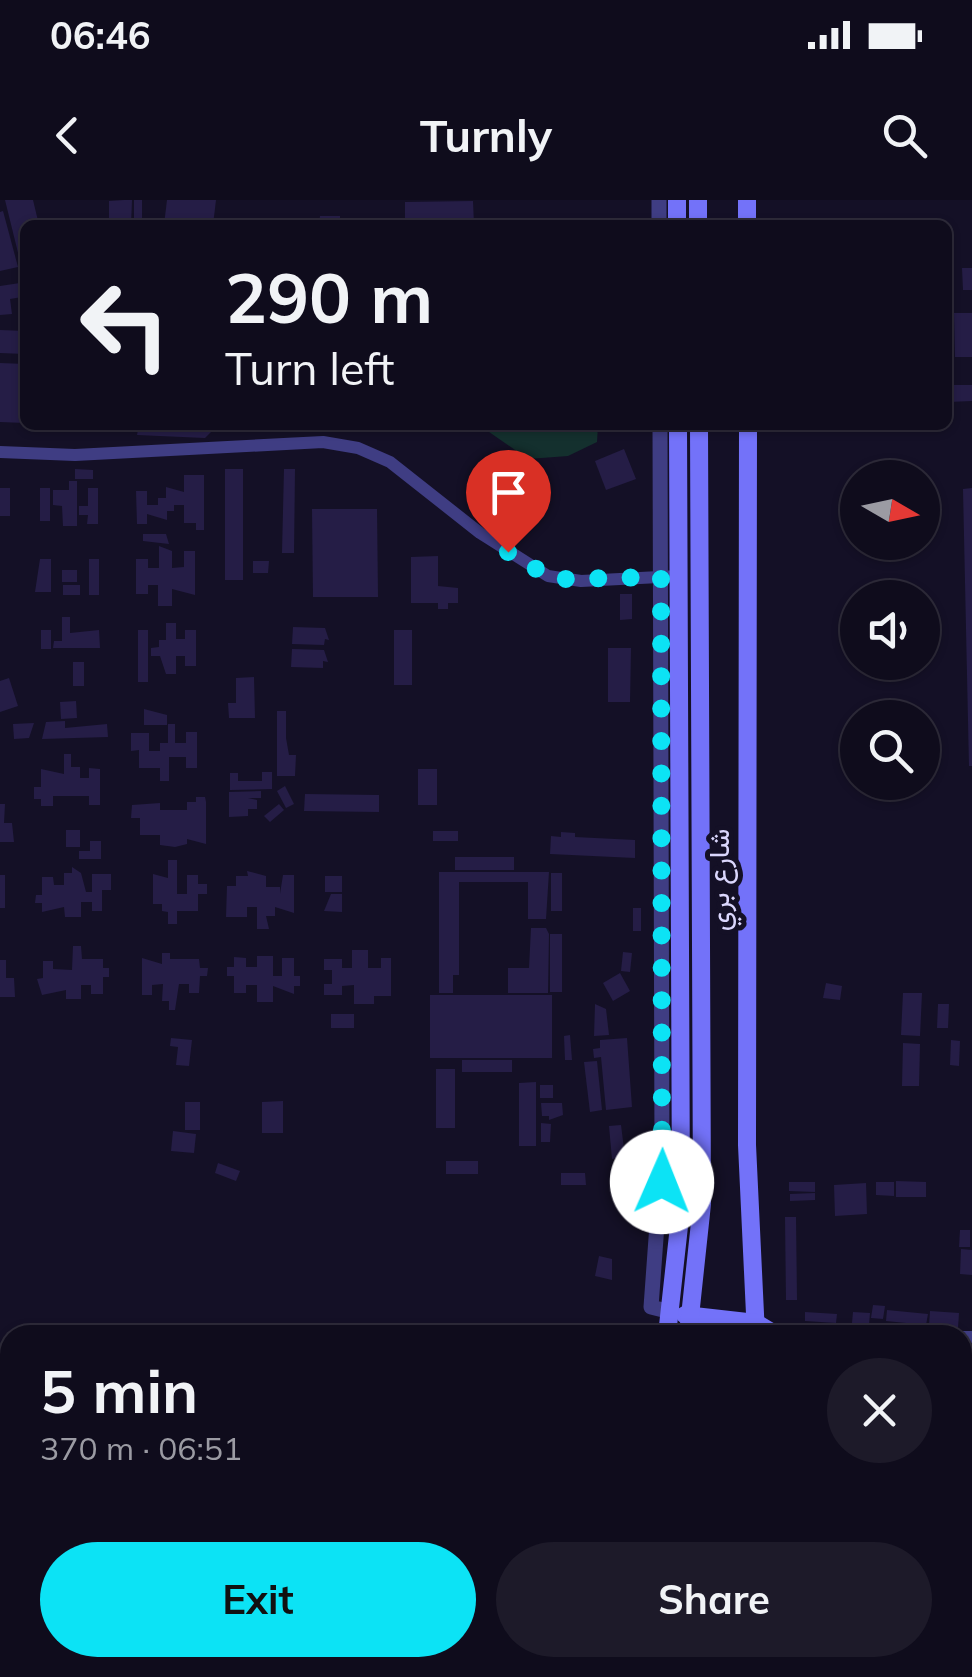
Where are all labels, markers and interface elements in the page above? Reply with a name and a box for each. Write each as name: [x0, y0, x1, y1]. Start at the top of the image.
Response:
text: 06:46: [50, 11, 151, 59]
text: Turnly: [420, 107, 552, 163]
icon: back: [40, 108, 95, 163]
icon: search: [877, 108, 932, 163]
text: 290 m: [225, 253, 433, 341]
icon: left: [60, 260, 190, 390]
text: Turn left: [225, 340, 394, 396]
pin: [466, 450, 551, 553]
north arrow: [840, 460, 940, 560]
map controls: [840, 460, 940, 800]
icon: arrive: [481, 465, 536, 520]
button: sound: [840, 580, 940, 680]
button: search: [840, 700, 940, 800]
street label: شارع بري: [701, 829, 742, 931]
position arrow: [610, 1130, 714, 1234]
text: 5 min: [40, 1353, 198, 1428]
button: close: [827, 1358, 932, 1463]
text: 370 m · 06:51: [40, 1428, 242, 1468]
button: Exit: [40, 1542, 476, 1657]
button: Share: [496, 1542, 932, 1657]

